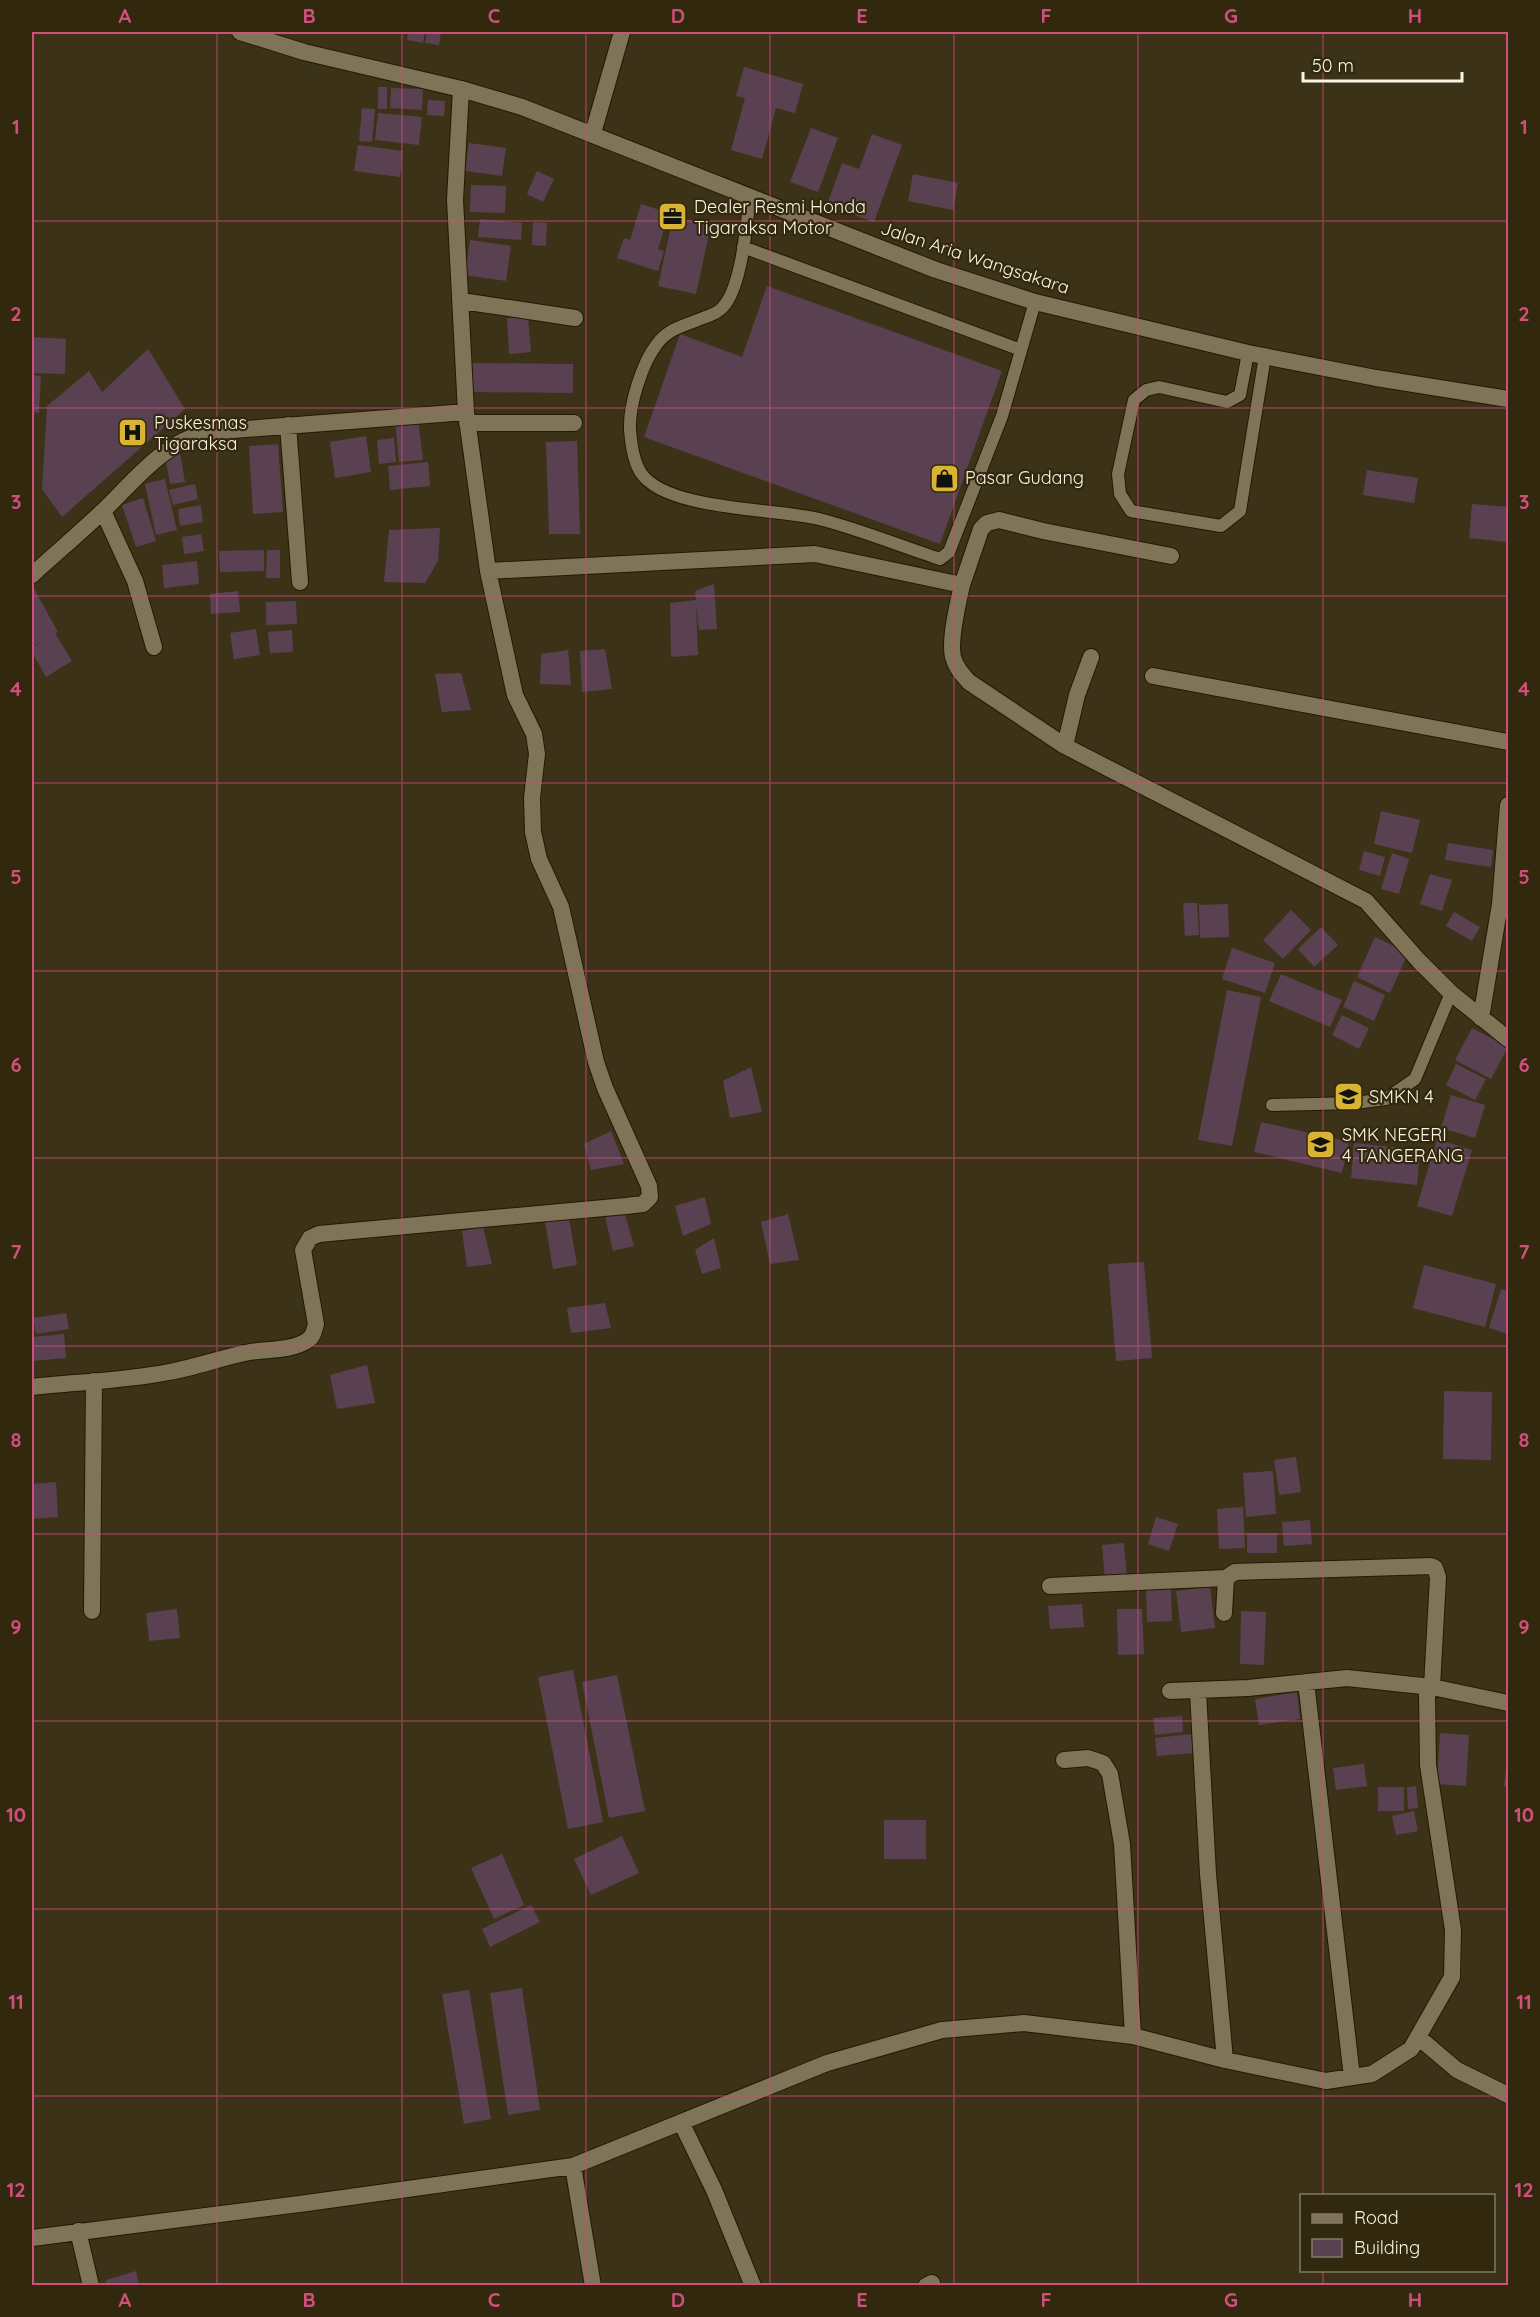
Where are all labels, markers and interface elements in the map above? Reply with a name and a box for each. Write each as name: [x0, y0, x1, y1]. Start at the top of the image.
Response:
text: A: [119, 3, 132, 28]
text: B: [302, 3, 316, 28]
text: C: [488, 3, 501, 28]
text: D: [671, 3, 685, 28]
text: E: [856, 3, 868, 28]
text: F: [1040, 3, 1052, 28]
text: G: [1224, 3, 1238, 28]
text: H: [1408, 3, 1422, 28]
scale bar: [1303, 45, 1462, 83]
text: 50 m: [1312, 54, 1354, 77]
text: 1: [12, 114, 20, 139]
text: 1: [1520, 114, 1528, 139]
place label: Dealer Resmi Honda Tigaraksa Motor: [694, 195, 866, 239]
office icon: Dealer Resmi Honda Tigaraksa Motor: [657, 201, 689, 233]
street label: Jalan Aria Wangsakara: [878, 216, 1072, 299]
text: 2: [10, 301, 22, 326]
text: 2: [1518, 301, 1530, 326]
place label: Puskesmas Tigaraksa: [154, 411, 247, 455]
hospital icon: Puskesmas Tigaraksa: [117, 417, 149, 449]
shop icon: Pasar Gudang: [928, 462, 960, 494]
place label: Pasar Gudang: [965, 466, 1084, 489]
text: 3: [11, 489, 21, 514]
text: 3: [1519, 489, 1529, 514]
text: 4: [10, 676, 22, 701]
text: 4: [1518, 676, 1530, 701]
text: 5: [10, 864, 22, 889]
text: 5: [1518, 864, 1530, 889]
text: 6: [10, 1052, 22, 1077]
text: 6: [1518, 1052, 1530, 1077]
school or university icon: SMKN 4: [1332, 1081, 1364, 1113]
place label: SMKN 4: [1369, 1085, 1434, 1108]
place label: SMK NEGERI 4 TANGERANG: [1342, 1123, 1463, 1167]
school or university icon: SMK NEGERI 4 TANGERANG: [1305, 1129, 1337, 1161]
text: 7: [11, 1239, 22, 1264]
text: 7: [1519, 1239, 1530, 1264]
text: 8: [11, 1427, 22, 1452]
text: 8: [1519, 1427, 1530, 1452]
text: 9: [10, 1614, 22, 1639]
text: 9: [1518, 1614, 1530, 1639]
text: 10: [6, 1802, 26, 1827]
text: 10: [1514, 1802, 1534, 1827]
text: 11: [8, 1989, 24, 2014]
text: 11: [1516, 1989, 1532, 2014]
text: 12: [6, 2177, 26, 2202]
text: 12: [1514, 2177, 1534, 2202]
legend: [1300, 2194, 1495, 2272]
text: Road: [1354, 2206, 1399, 2229]
text: Building: [1354, 2236, 1420, 2259]
text: A: [119, 2287, 132, 2312]
text: B: [302, 2287, 316, 2312]
text: C: [488, 2287, 501, 2312]
text: D: [671, 2287, 685, 2312]
text: E: [856, 2287, 868, 2312]
text: F: [1040, 2287, 1052, 2312]
text: G: [1224, 2287, 1238, 2312]
text: H: [1408, 2287, 1422, 2312]

